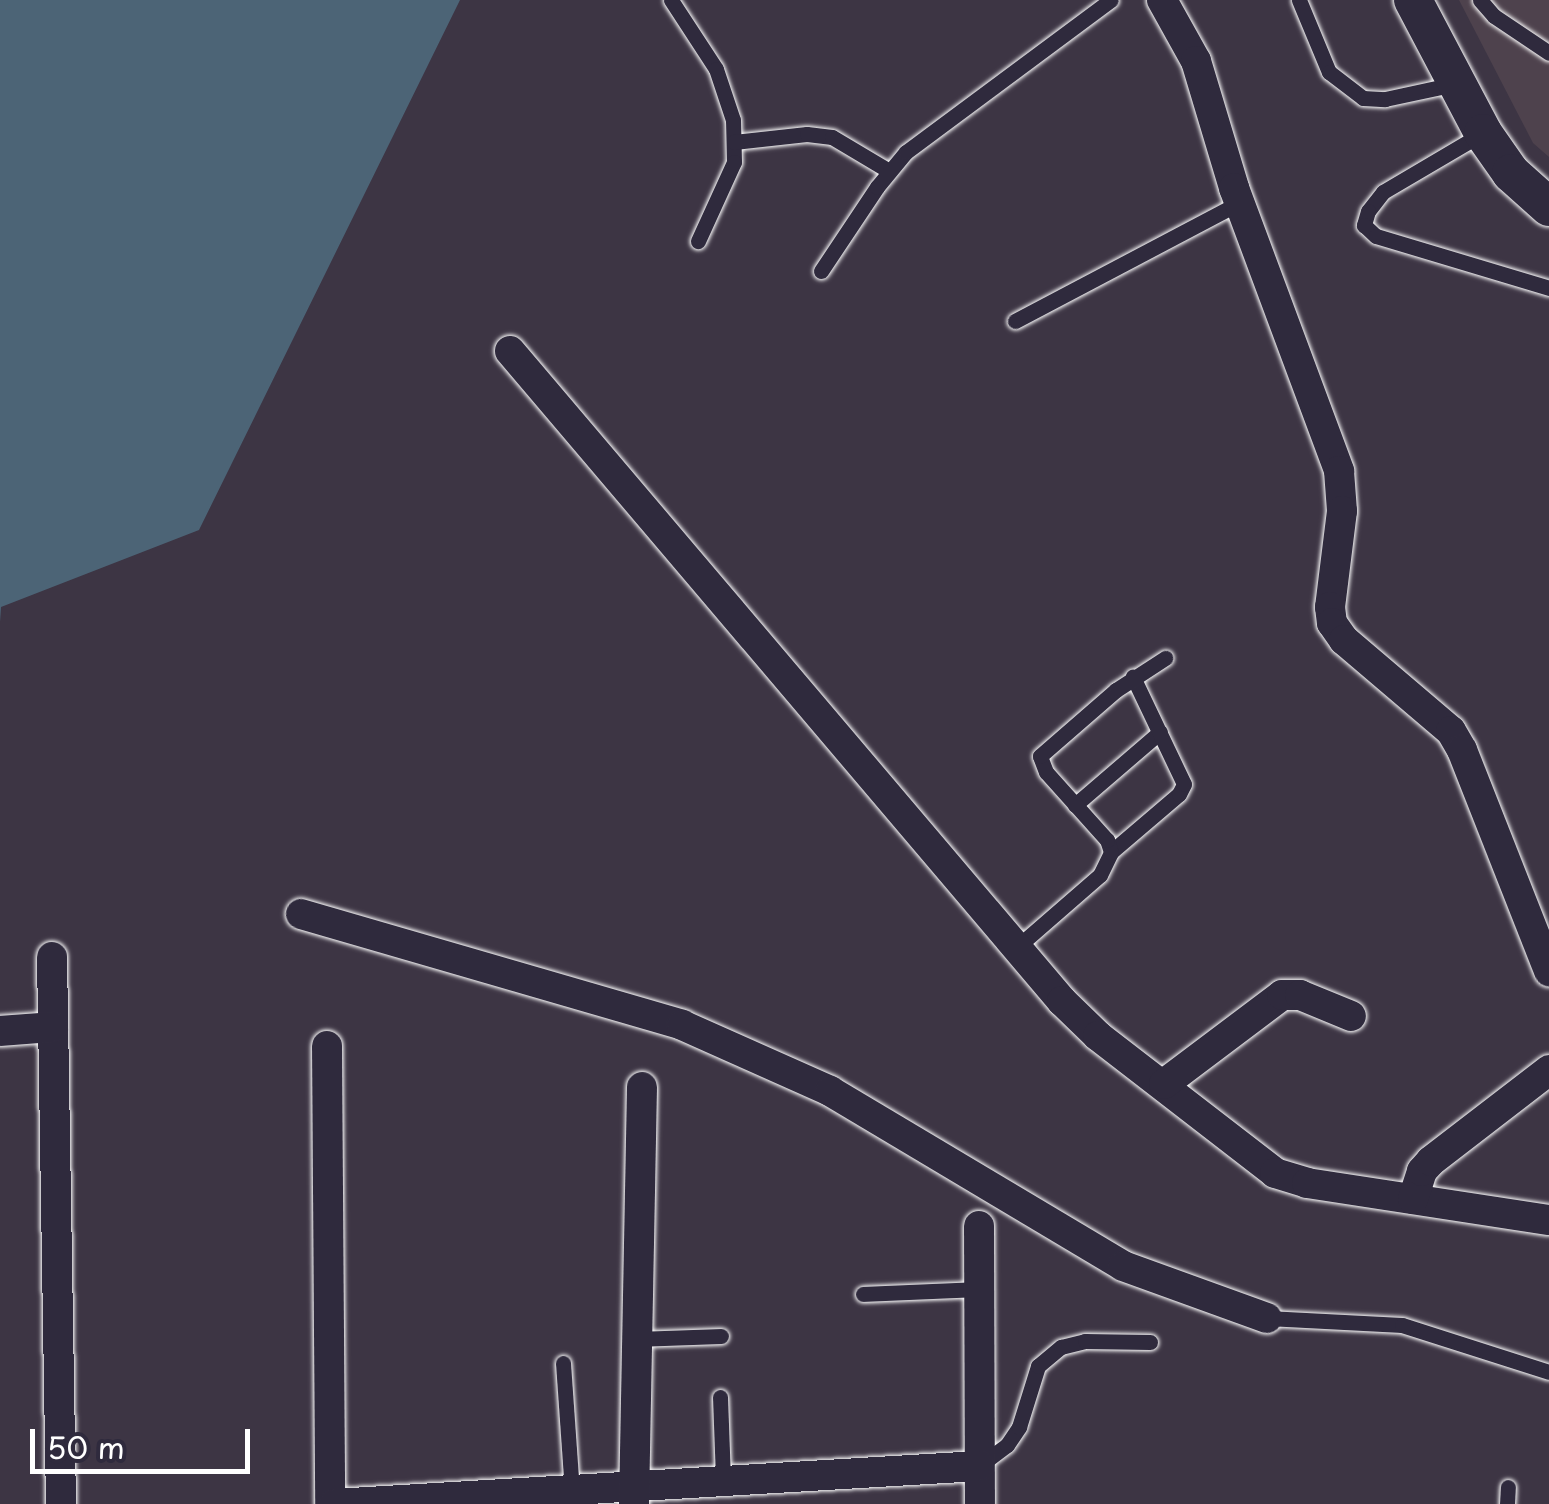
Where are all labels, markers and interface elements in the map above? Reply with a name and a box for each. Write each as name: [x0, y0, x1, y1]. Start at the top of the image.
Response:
scale bar: [35, 1409, 255, 1471]
text: 50 m: [47, 1424, 125, 1469]

